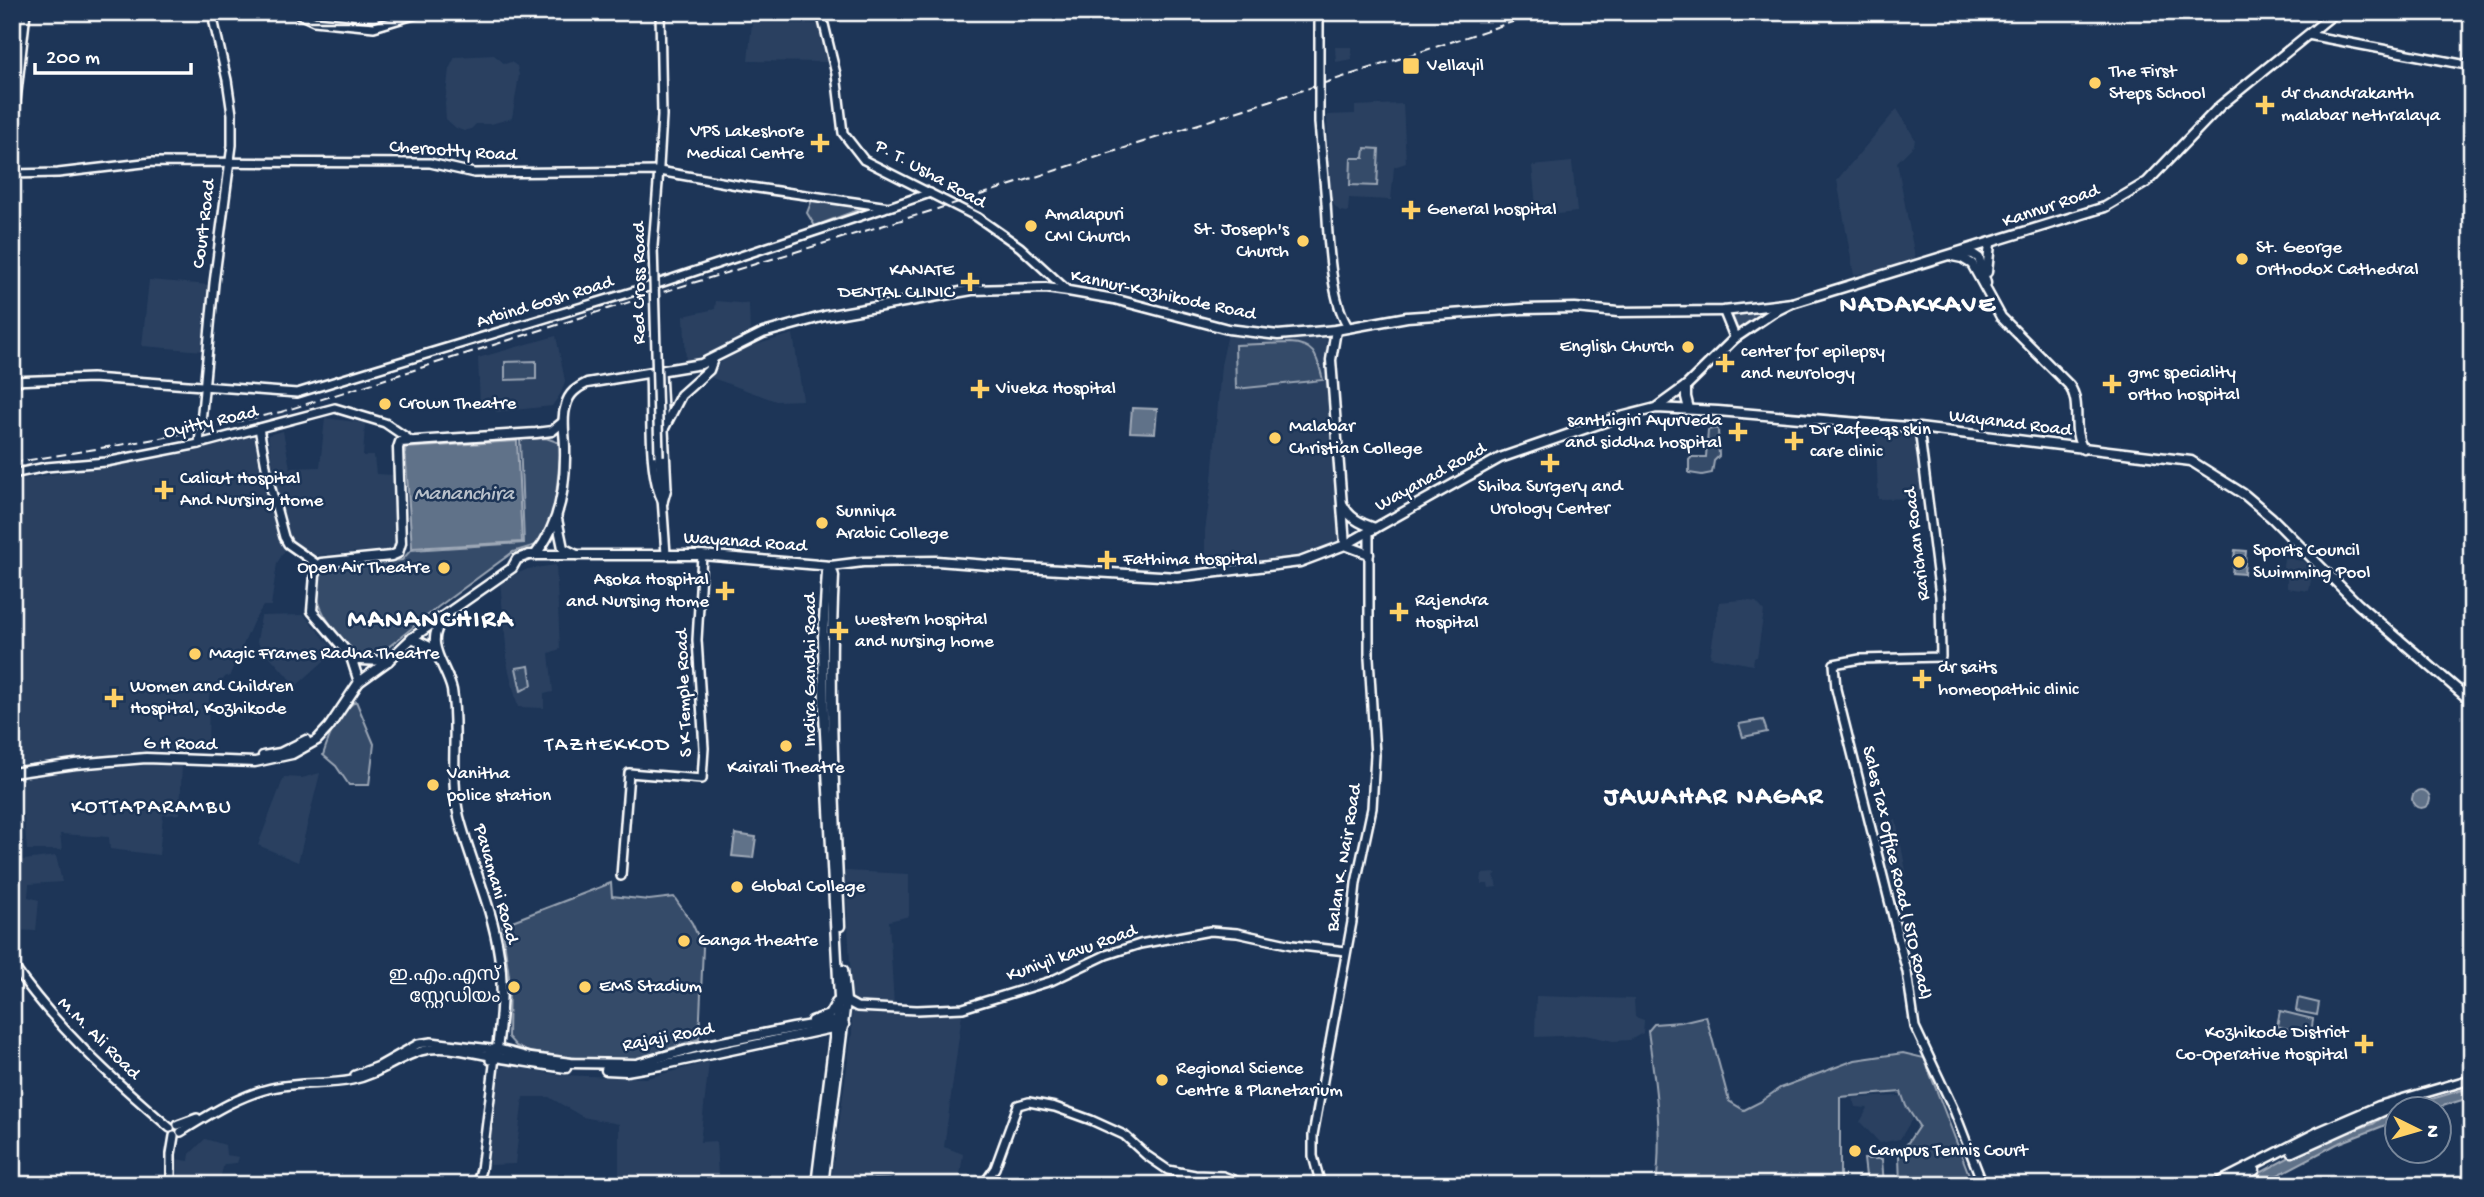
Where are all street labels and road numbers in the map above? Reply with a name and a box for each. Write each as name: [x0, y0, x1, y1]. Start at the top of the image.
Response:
street label: P. T. Usha Road: [870, 135, 991, 216]
street label: Cherootty Road: [389, 136, 519, 168]
street label: Court Road: [188, 176, 222, 270]
street label: Kannur Road: [2000, 179, 2104, 234]
street label: Red Cross Road: [629, 220, 652, 344]
street label: Kannur-Kozhikode Road: [1068, 265, 1260, 327]
street label: Arbind Gosh Road: [474, 271, 618, 335]
street label: Oyitty Road: [162, 401, 262, 445]
street label: Wayanad Road: [1947, 405, 2074, 443]
street label: Wayanad Road: [1371, 437, 1492, 518]
street label: Rarichan Road: [1899, 484, 1936, 602]
street label: Wayanad Road: [683, 527, 809, 559]
street label: Indira Gandhi Road: [800, 591, 823, 747]
street label: S K Temple Road: [671, 627, 699, 757]
street label: G H Road: [143, 733, 219, 757]
street label: Sales Tax Office Road ( STO Road): [1856, 744, 1936, 1002]
street label: Balan K. Nair Road: [1322, 781, 1368, 934]
street label: Pavamani Road: [467, 821, 524, 948]
street label: Kuniyil kavu Road: [1004, 919, 1142, 988]
street label: M.M. Ali Road: [52, 993, 146, 1087]
street label: Rajaji Road: [621, 1018, 717, 1058]

